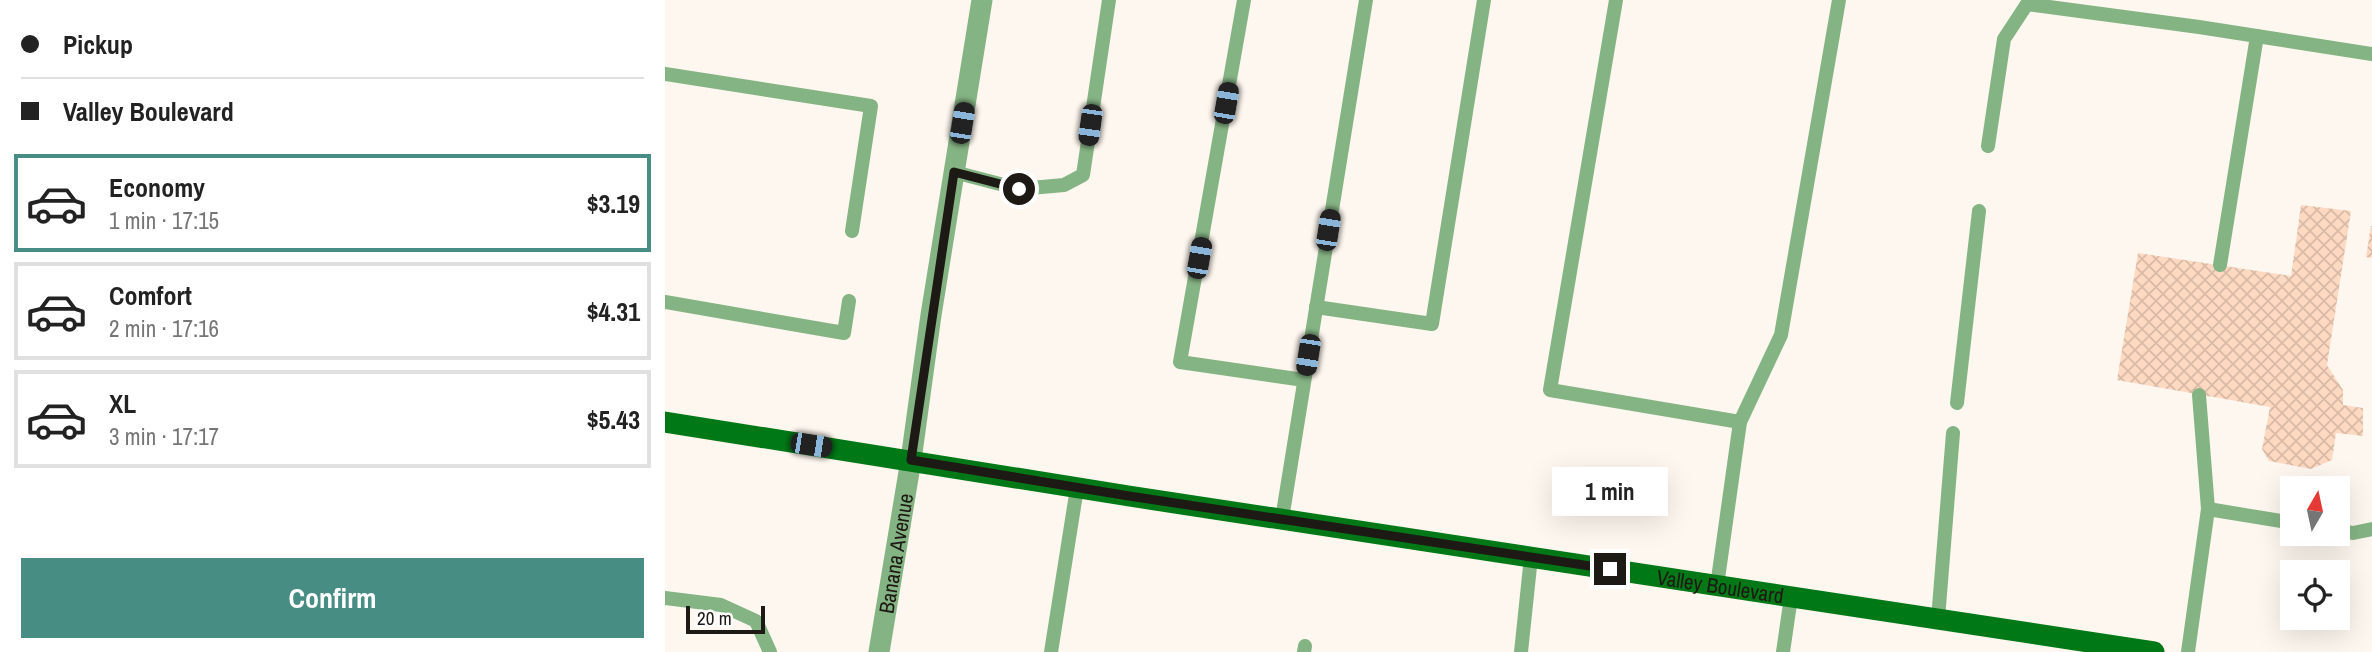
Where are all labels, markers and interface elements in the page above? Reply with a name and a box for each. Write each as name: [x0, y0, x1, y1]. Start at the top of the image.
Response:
text: Pickup: [63, 27, 133, 62]
car: [1213, 80, 1240, 126]
text: Valley Boulevard: [63, 94, 234, 129]
car: [949, 101, 976, 145]
car: [1077, 103, 1104, 147]
text: Economy: [109, 170, 205, 205]
icon: car: [25, 172, 88, 235]
route start: [1003, 173, 1035, 205]
text: $3.19: [587, 186, 640, 221]
text: 1 min · 17:15: [109, 205, 219, 236]
car: [1315, 208, 1342, 252]
car: [1186, 235, 1213, 281]
text: Comfort: [109, 278, 192, 313]
icon: car: [25, 280, 88, 343]
text: $4.31: [587, 294, 640, 329]
text: 2 min · 17:16: [109, 313, 219, 344]
car: [1295, 333, 1322, 377]
text: XL: [109, 386, 136, 421]
icon: car: [25, 388, 88, 451]
text: $5.43: [587, 402, 640, 437]
text: 3 min · 17:17: [109, 421, 219, 452]
car: [789, 431, 834, 459]
callout: 1 min: [1552, 468, 1668, 516]
text: 1 min: [1585, 476, 1635, 507]
north arrow: [2280, 476, 2350, 546]
map controls: [2280, 476, 2350, 630]
street label: Banana Avenue: [871, 491, 920, 616]
route end: [1594, 553, 1626, 585]
button: Confirm: [21, 558, 644, 638]
button: locate: [2280, 560, 2350, 630]
street label: Valley Boulevard: [1655, 562, 1786, 610]
scale bar: [686, 603, 765, 635]
text: 20 m: [697, 605, 732, 631]

